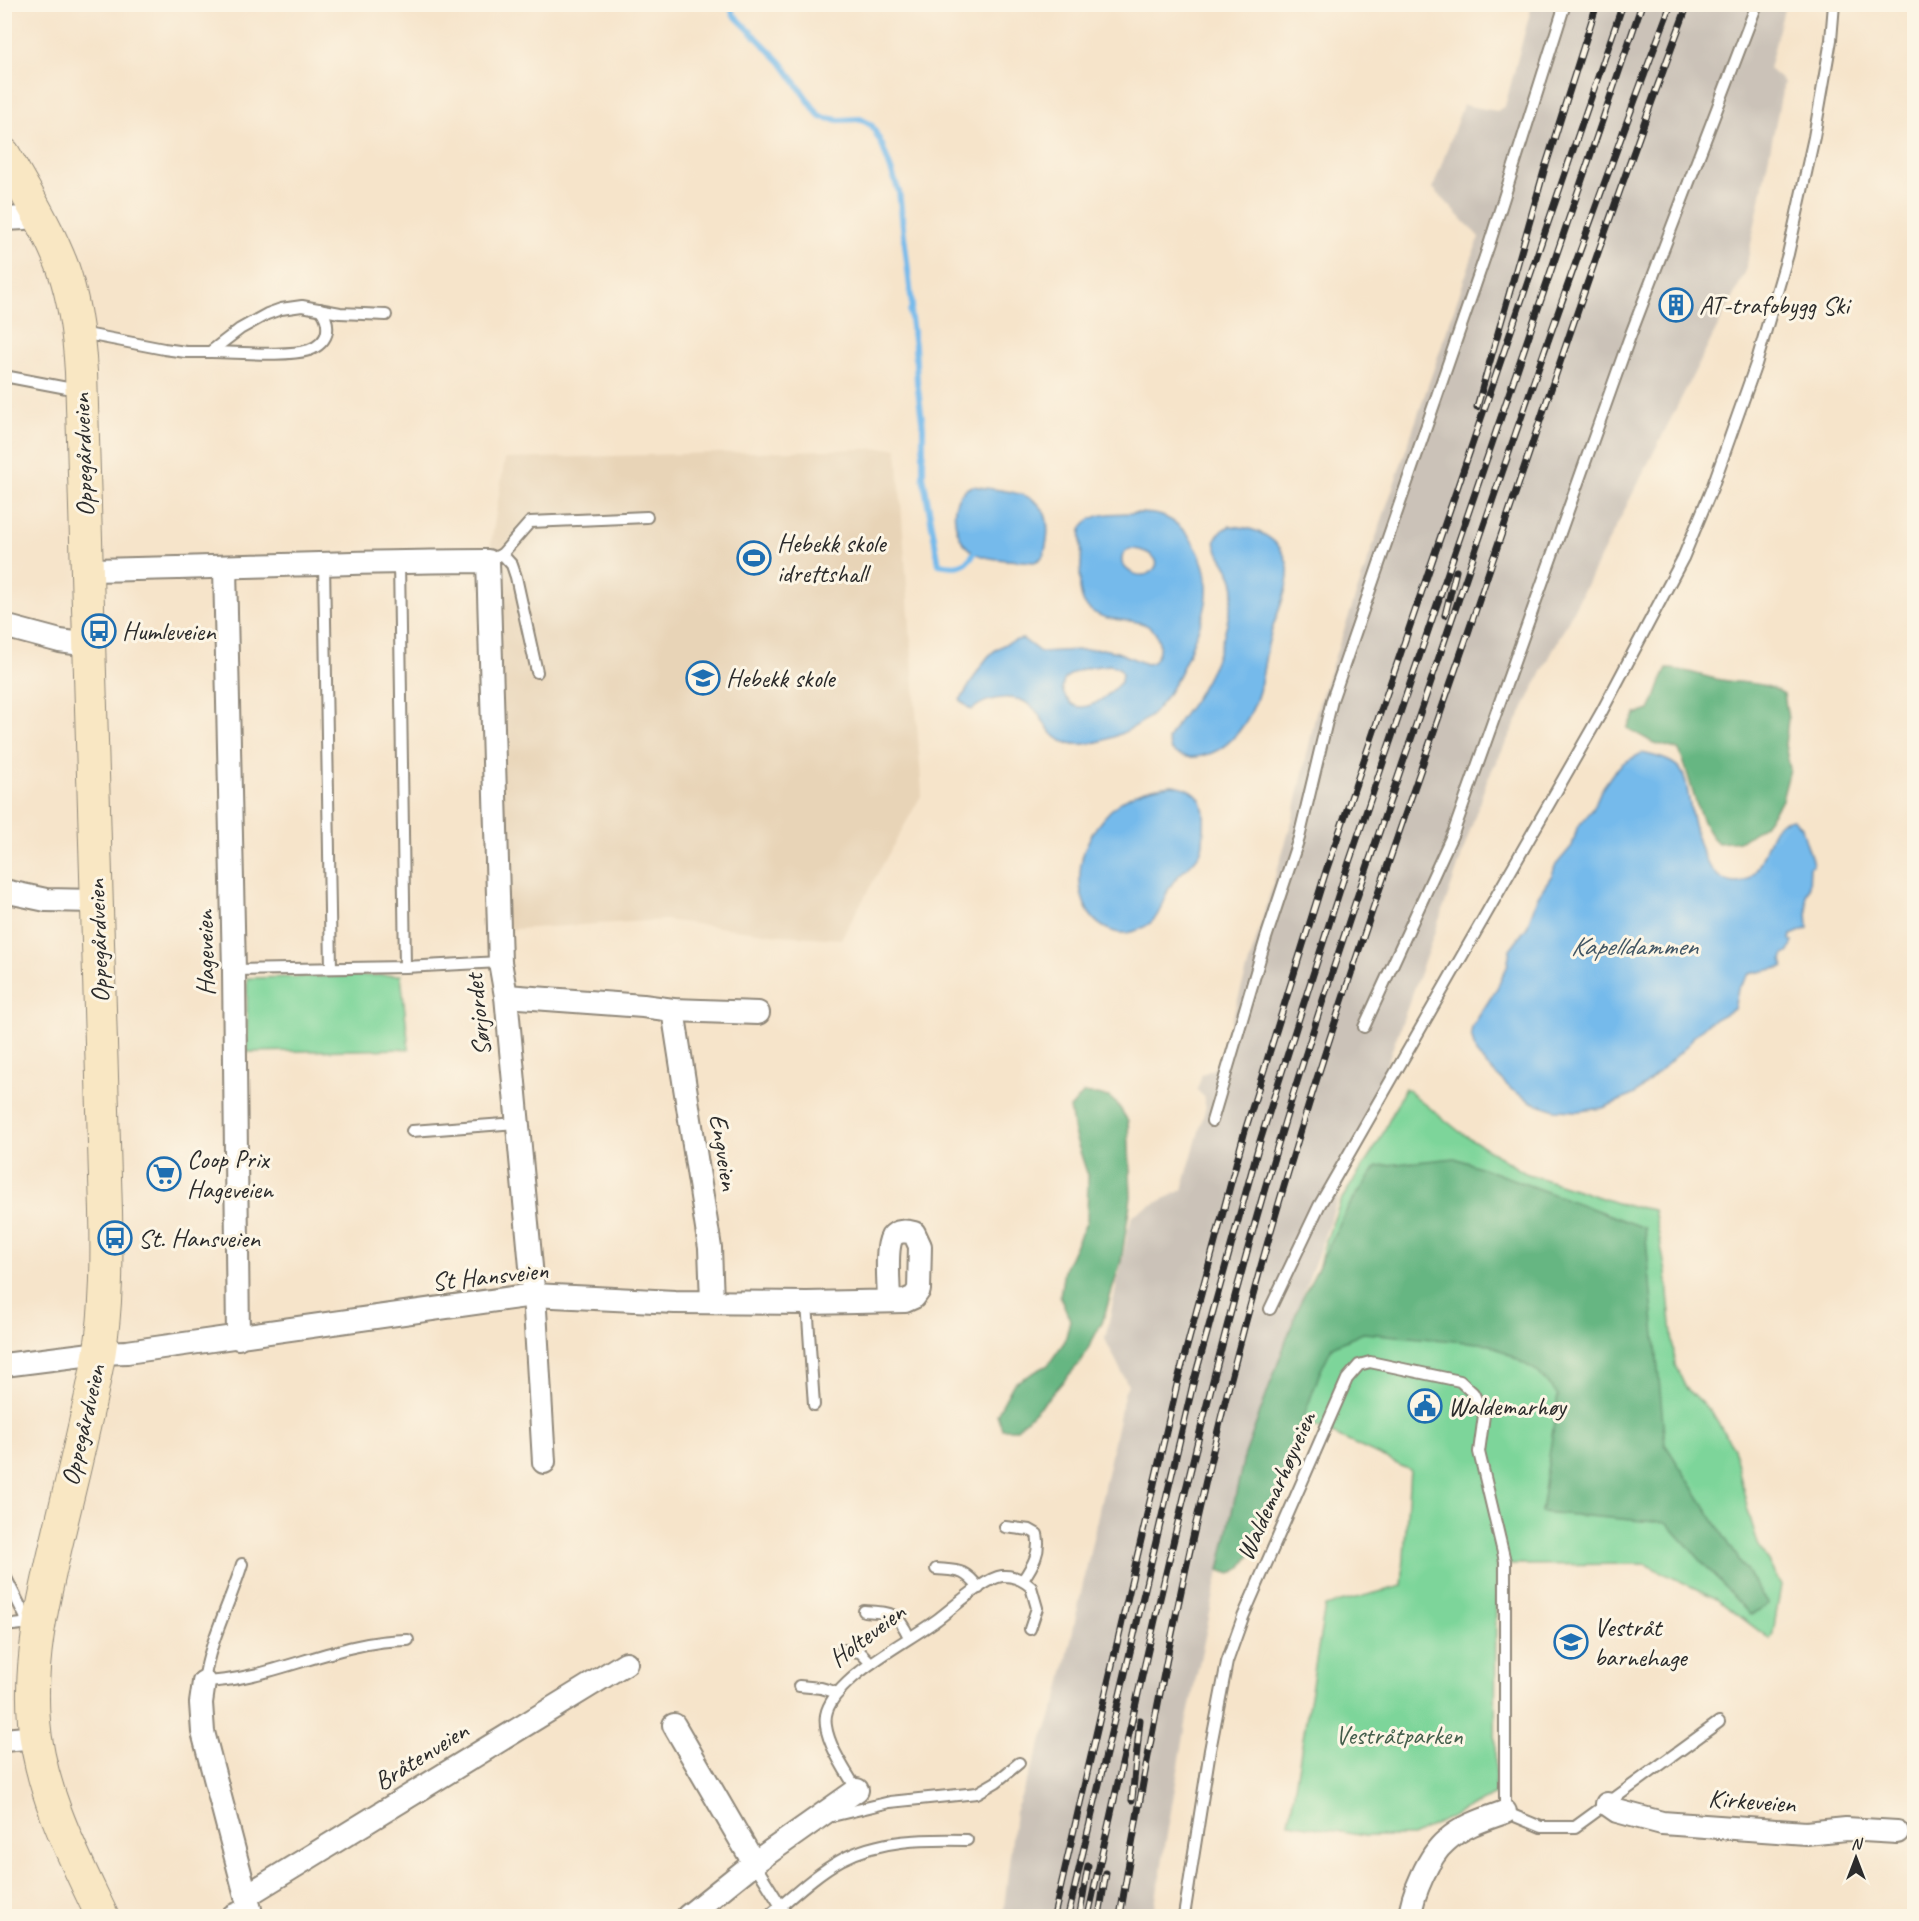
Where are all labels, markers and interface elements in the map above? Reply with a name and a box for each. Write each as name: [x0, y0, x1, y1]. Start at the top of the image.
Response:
building icon: AT-trafobygg Ski: [1658, 287, 1694, 323]
place label: AT-trafobygg Ski: [1699, 289, 1852, 322]
street label: Oppegårdveien: [64, 391, 102, 517]
place label: Hebekk skole idrettshall: [777, 527, 888, 590]
sports icon: Hebekk skole idrettshall: [736, 540, 772, 576]
bus stop icon: Humleveien: [81, 613, 117, 649]
place label: Humleveien: [122, 615, 217, 648]
school or university icon: Hebekk skole: [685, 660, 721, 696]
place label: Hebekk skole: [726, 662, 837, 695]
street label: Oppegårdveien: [79, 877, 117, 1003]
street label: Hageveien: [188, 909, 222, 996]
water label: Kapelldammen: [1571, 929, 1699, 963]
street label: Sørjordet: [457, 970, 499, 1058]
street label: Engveien: [702, 1112, 747, 1194]
place label: Coop Prix Hageveien: [187, 1143, 274, 1206]
supermarket icon: Coop Prix Hageveien: [146, 1156, 182, 1192]
bus stop icon: St. Hansveien: [97, 1220, 133, 1256]
place label: St. Hansveien: [138, 1222, 261, 1255]
street label: St Hansveien: [430, 1253, 550, 1299]
street label: Oppegårdveien: [53, 1360, 113, 1489]
public building icon: Waldemarhøy: [1407, 1388, 1443, 1424]
place label: Waldemarhøy: [1448, 1390, 1568, 1423]
street label: Waldemarhøyveien: [1228, 1405, 1324, 1566]
street label: Holteveien: [822, 1595, 913, 1674]
place label: Vestråt barnehage: [1594, 1611, 1689, 1674]
school or university icon: Vestråt barnehage: [1553, 1624, 1589, 1660]
street label: Bråtenveien: [368, 1713, 475, 1798]
park label: Vestråtparken: [1335, 1719, 1463, 1752]
street label: Kirkeveien: [1707, 1781, 1798, 1821]
north arrow: [1826, 1828, 1886, 1888]
text: N: [1851, 1834, 1864, 1854]

